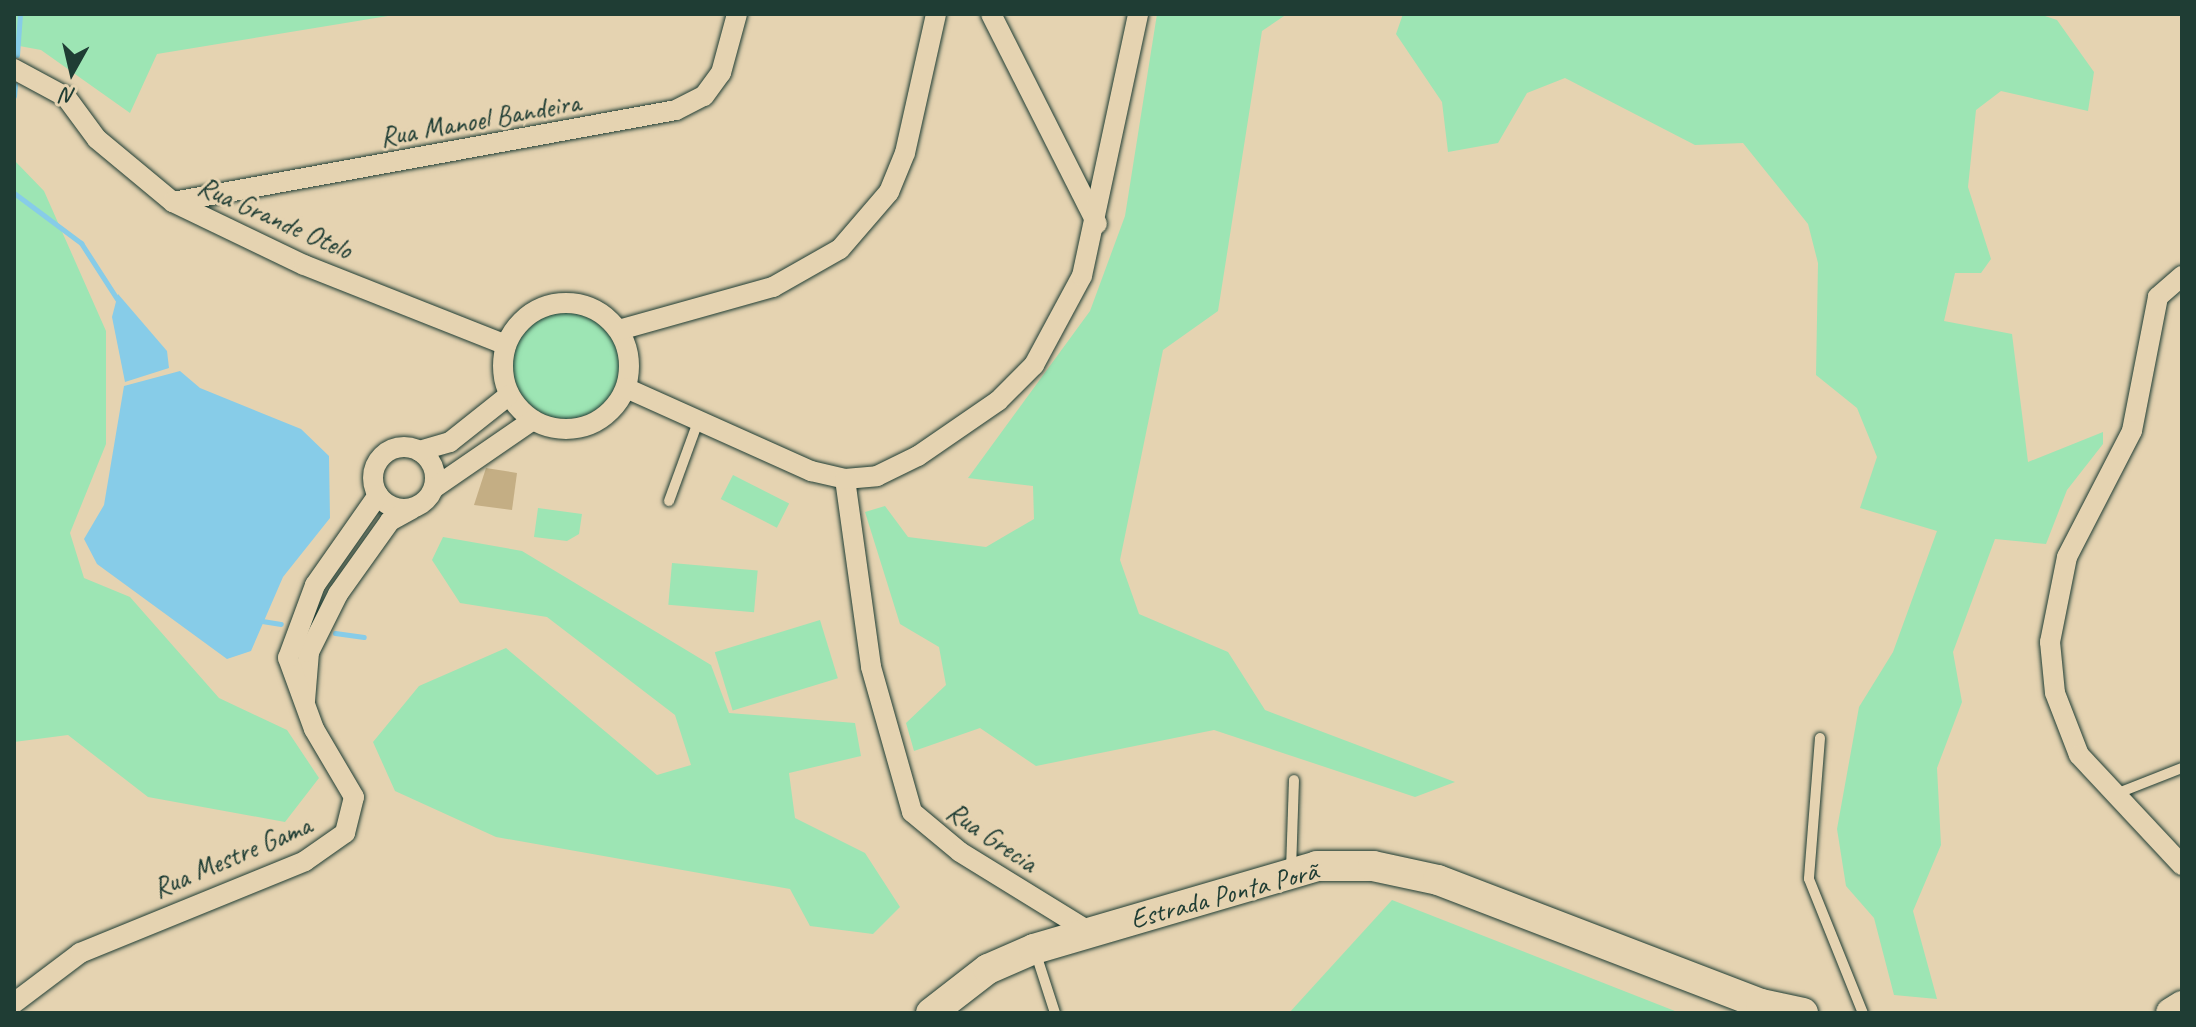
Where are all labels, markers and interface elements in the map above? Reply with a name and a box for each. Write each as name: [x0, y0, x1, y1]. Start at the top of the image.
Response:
north arrow: [32, 32, 112, 112]
text: N: [60, 81, 77, 111]
street label: Rua Manoel Bandeira: [376, 86, 584, 154]
street label: Rua Grande Otelo: [193, 169, 357, 267]
street label: Rua Grecia: [940, 795, 1044, 879]
street label: Rua Mestre Gama: [147, 808, 317, 906]
street label: Estrada Ponta Porã: [1127, 854, 1321, 936]

